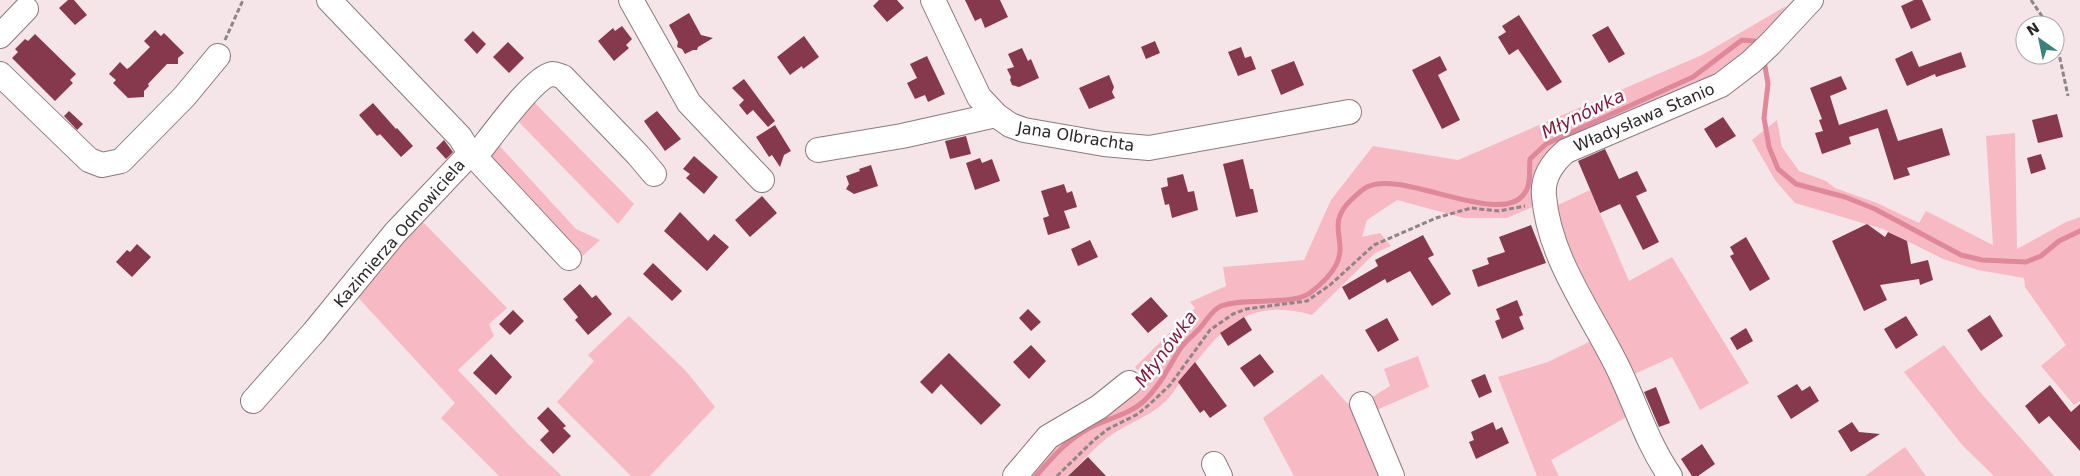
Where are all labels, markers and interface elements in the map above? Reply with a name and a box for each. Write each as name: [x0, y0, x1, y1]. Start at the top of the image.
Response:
north arrow: [2015, 15, 2065, 65]
text: N: [2024, 19, 2042, 39]
street label: Władysława Stanio: [1571, 79, 1717, 156]
water label: Młynówka: [1538, 84, 1628, 143]
street label: Jana Olbrachta: [1015, 118, 1136, 155]
street label: Kazimierza Odnowiciela: [330, 155, 469, 311]
water label: Młynówka: [1130, 306, 1201, 391]

